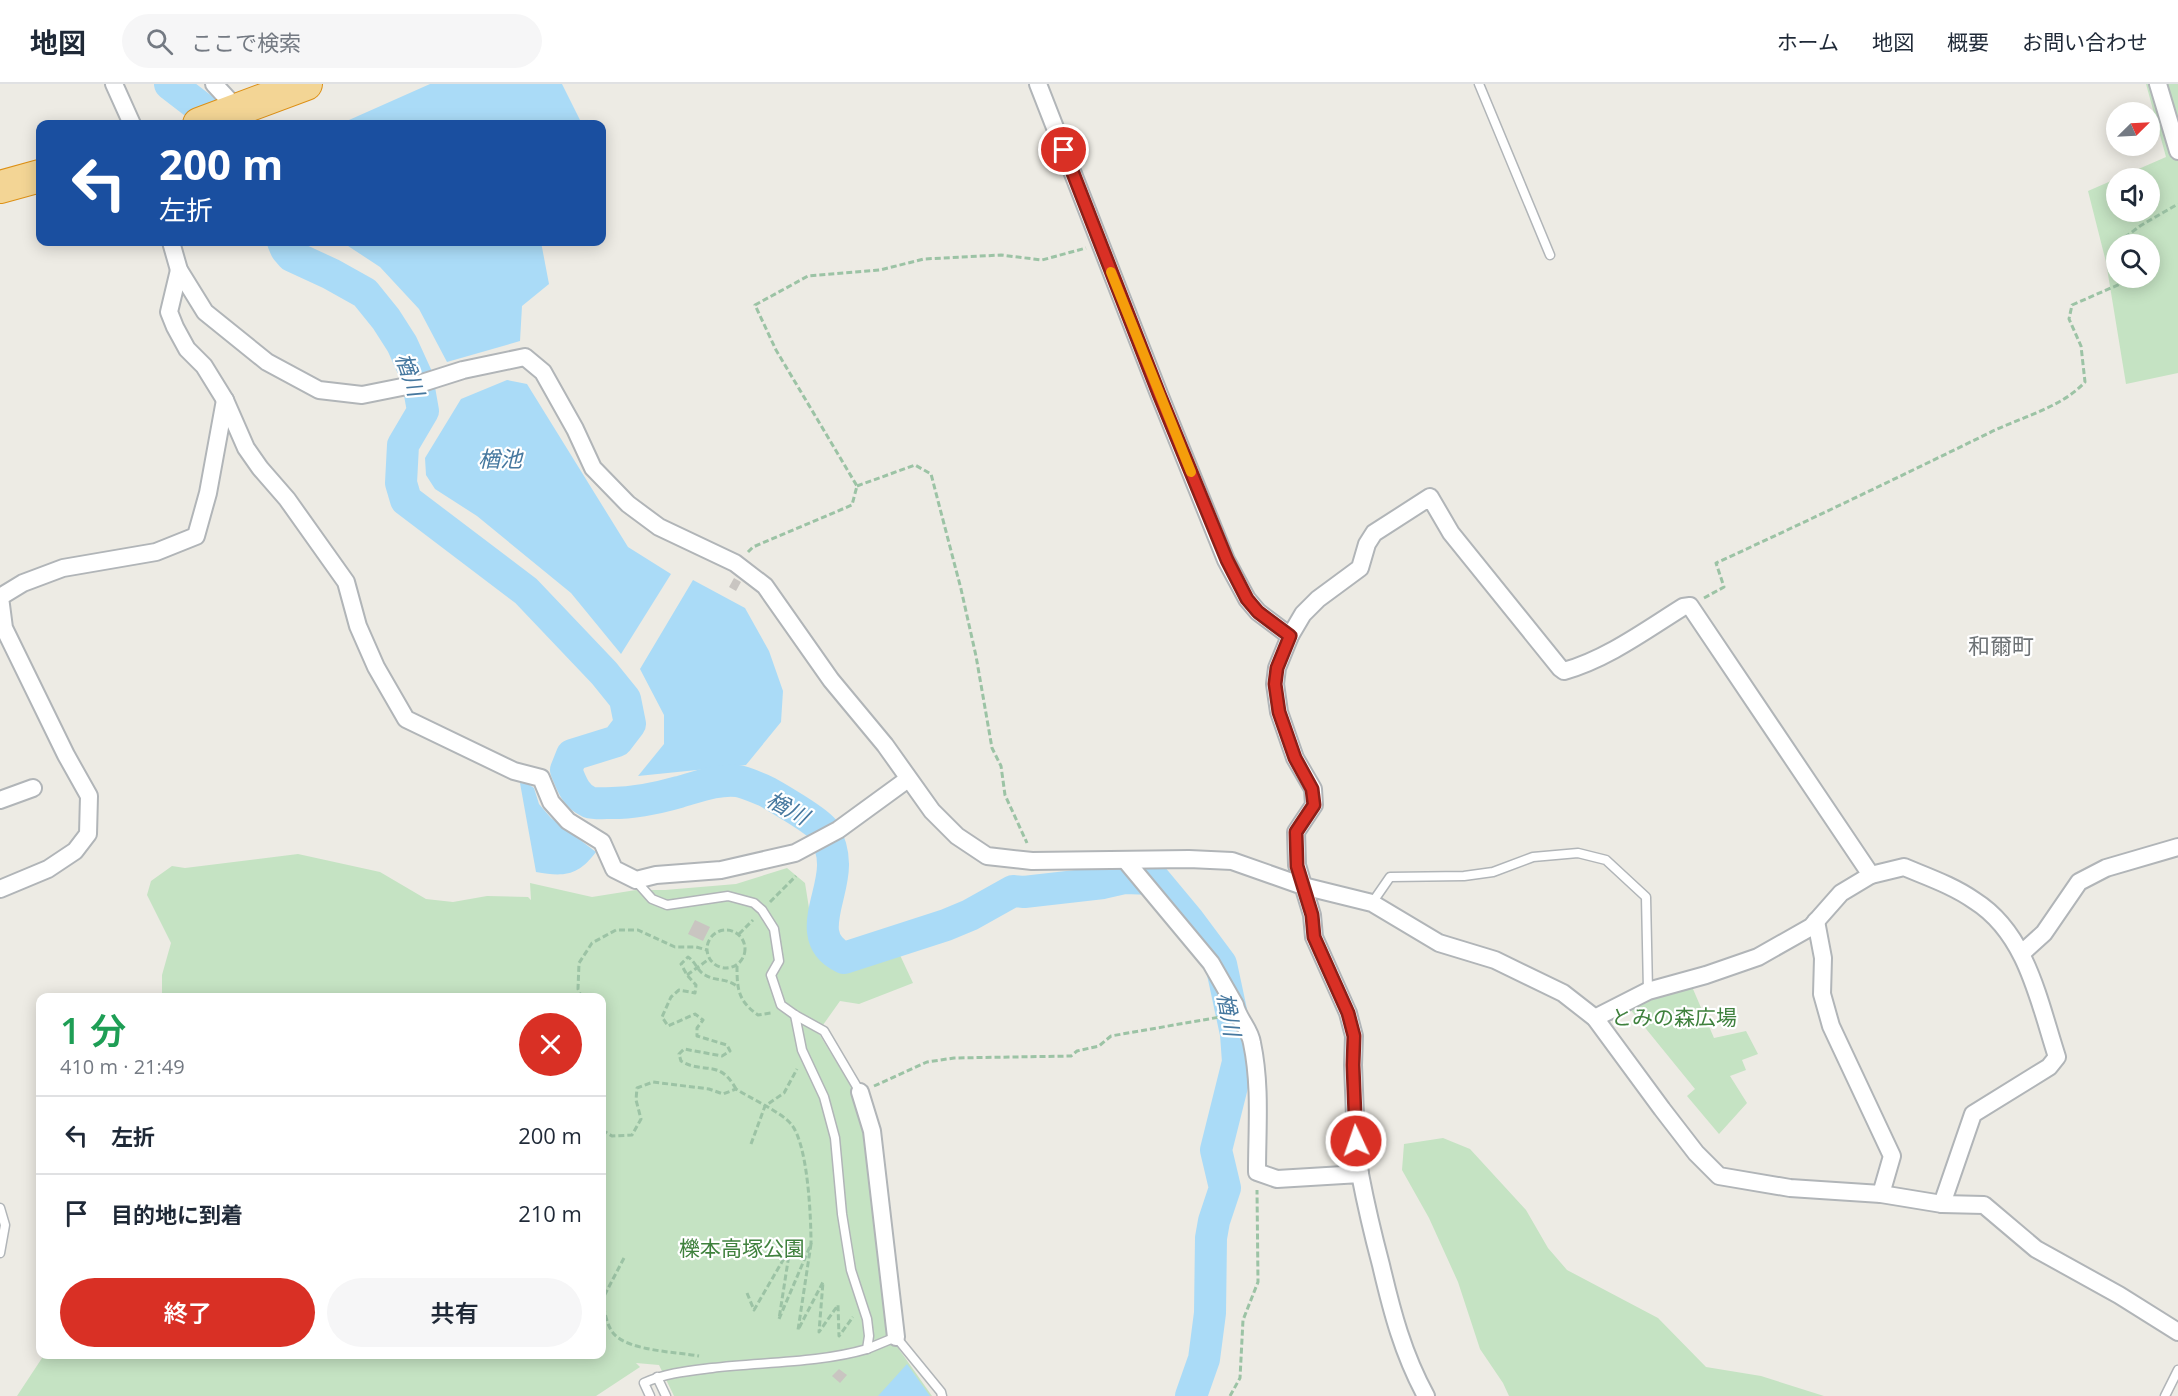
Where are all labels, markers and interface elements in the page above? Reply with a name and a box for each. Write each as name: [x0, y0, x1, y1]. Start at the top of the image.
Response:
search box: [122, 14, 542, 68]
text: 地図: [30, 23, 86, 61]
icon: search: [143, 25, 176, 58]
text: ここで検索: [191, 27, 301, 57]
text: ホーム: [1777, 28, 1839, 56]
text: 地図: [1872, 28, 1914, 56]
text: 概要: [1947, 28, 1989, 56]
text: お問い合わせ: [2022, 28, 2148, 56]
north arrow: [2106, 102, 2160, 156]
map controls: [2106, 102, 2160, 288]
pin: [1038, 124, 1089, 175]
icon: arrive: [1047, 133, 1080, 166]
text: 200 m: [159, 135, 283, 192]
icon: left: [60, 144, 138, 222]
button: sound: [2106, 168, 2160, 222]
text: 左折: [159, 191, 213, 228]
button: search: [2106, 234, 2160, 288]
water label: 楢川: [390, 348, 433, 402]
water label: 楢池: [478, 443, 524, 473]
district label: 和爾町: [1968, 630, 2034, 660]
water label: 楢川: [761, 783, 816, 832]
water label: 楢川: [1211, 990, 1249, 1040]
park label: とみの森広場: [1611, 1003, 1737, 1031]
text: 1 分: [60, 1006, 126, 1055]
button: close: [519, 1013, 582, 1076]
text: 410 m · 21:49: [60, 1053, 185, 1080]
position arrow: [1324, 1109, 1388, 1173]
icon: left: [60, 1119, 93, 1152]
text: 200 m: [518, 1120, 582, 1150]
text: 左折: [111, 1121, 155, 1151]
icon: arrive: [60, 1197, 93, 1230]
text: 210 m: [518, 1198, 582, 1228]
text: 目的地に到着: [111, 1199, 243, 1229]
park label: 櫟本高塚公園: [679, 1234, 805, 1262]
button: 終了: [60, 1278, 315, 1347]
button: 共有: [327, 1278, 582, 1347]

